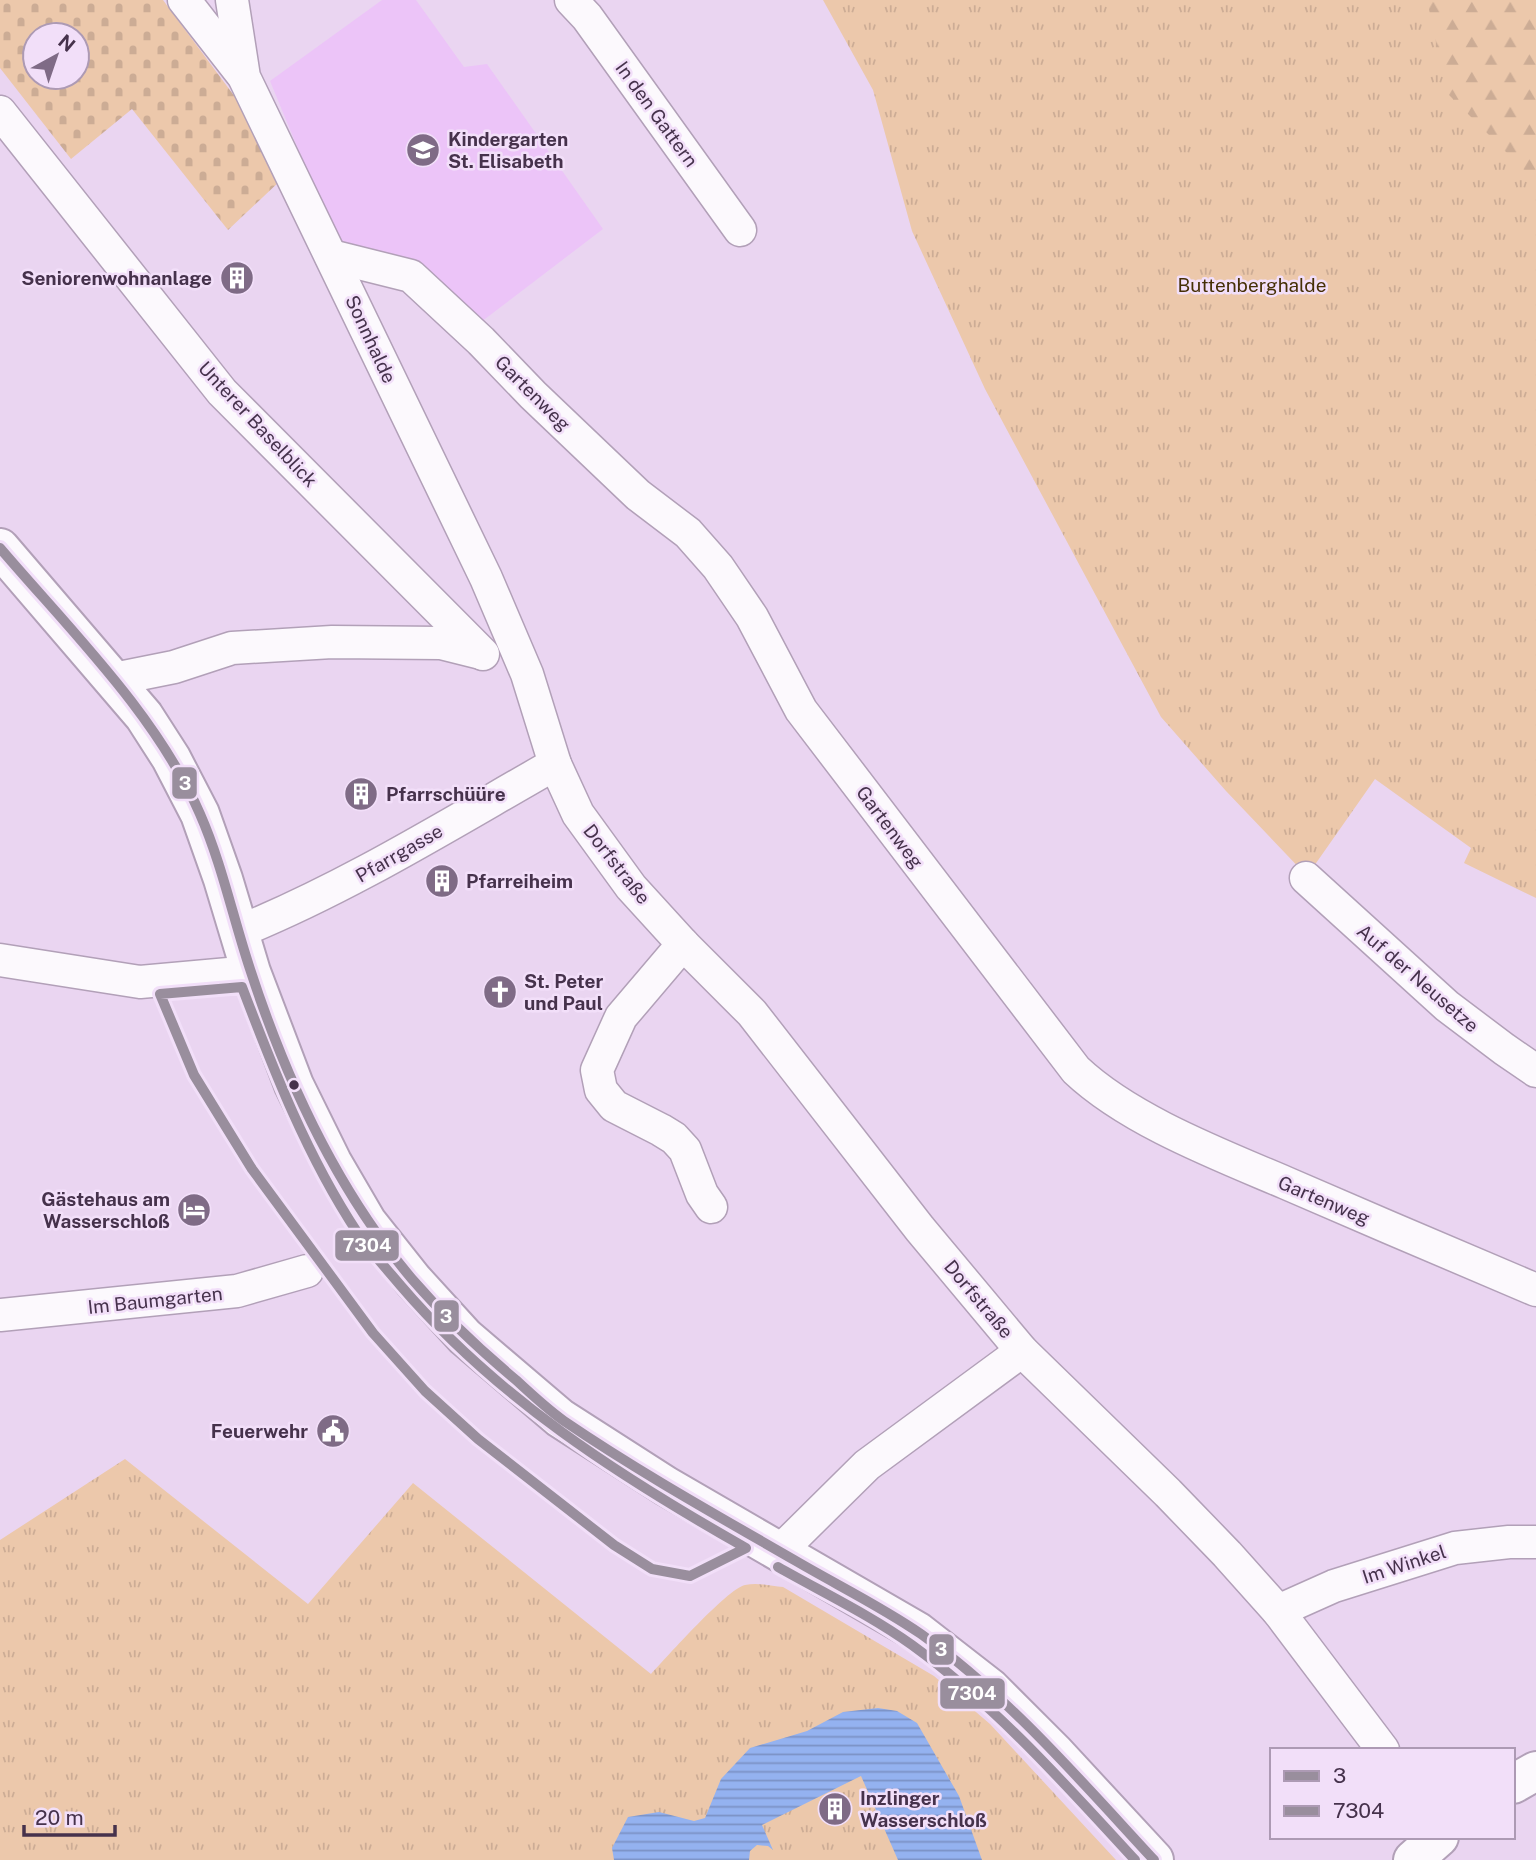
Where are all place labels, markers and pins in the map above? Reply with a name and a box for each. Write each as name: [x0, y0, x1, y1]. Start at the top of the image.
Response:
place label: Kindergarten St. Elisabeth: [448, 128, 568, 172]
school or university icon: Kindergarten St. Elisabeth: [404, 131, 442, 169]
building icon: Seniorenwohnanlage: [218, 259, 256, 297]
place label: Seniorenwohnanlage: [21, 267, 212, 289]
building icon: Pfarrschüüre: [342, 775, 380, 813]
place label: Pfarrschüüre: [386, 783, 506, 805]
building icon: Pfarreiheim: [423, 862, 461, 900]
place label: Pfarreiheim: [466, 870, 573, 892]
place label: St. Peter und Paul: [524, 970, 603, 1014]
church icon: St. Peter und Paul: [481, 973, 519, 1011]
unlabelled marker: [287, 1078, 301, 1092]
place label: Gästehaus am Wasserschloß: [41, 1188, 170, 1232]
hotel icon: Gästehaus am Wasserschloß: [175, 1191, 213, 1229]
public building icon: Feuerwehr: [314, 1412, 352, 1450]
place label: Feuerwehr: [211, 1420, 308, 1442]
place label: Inzlinger Wasserschloß: [860, 1787, 987, 1831]
building icon: Inzlinger Wasserschloß: [816, 1790, 854, 1828]

